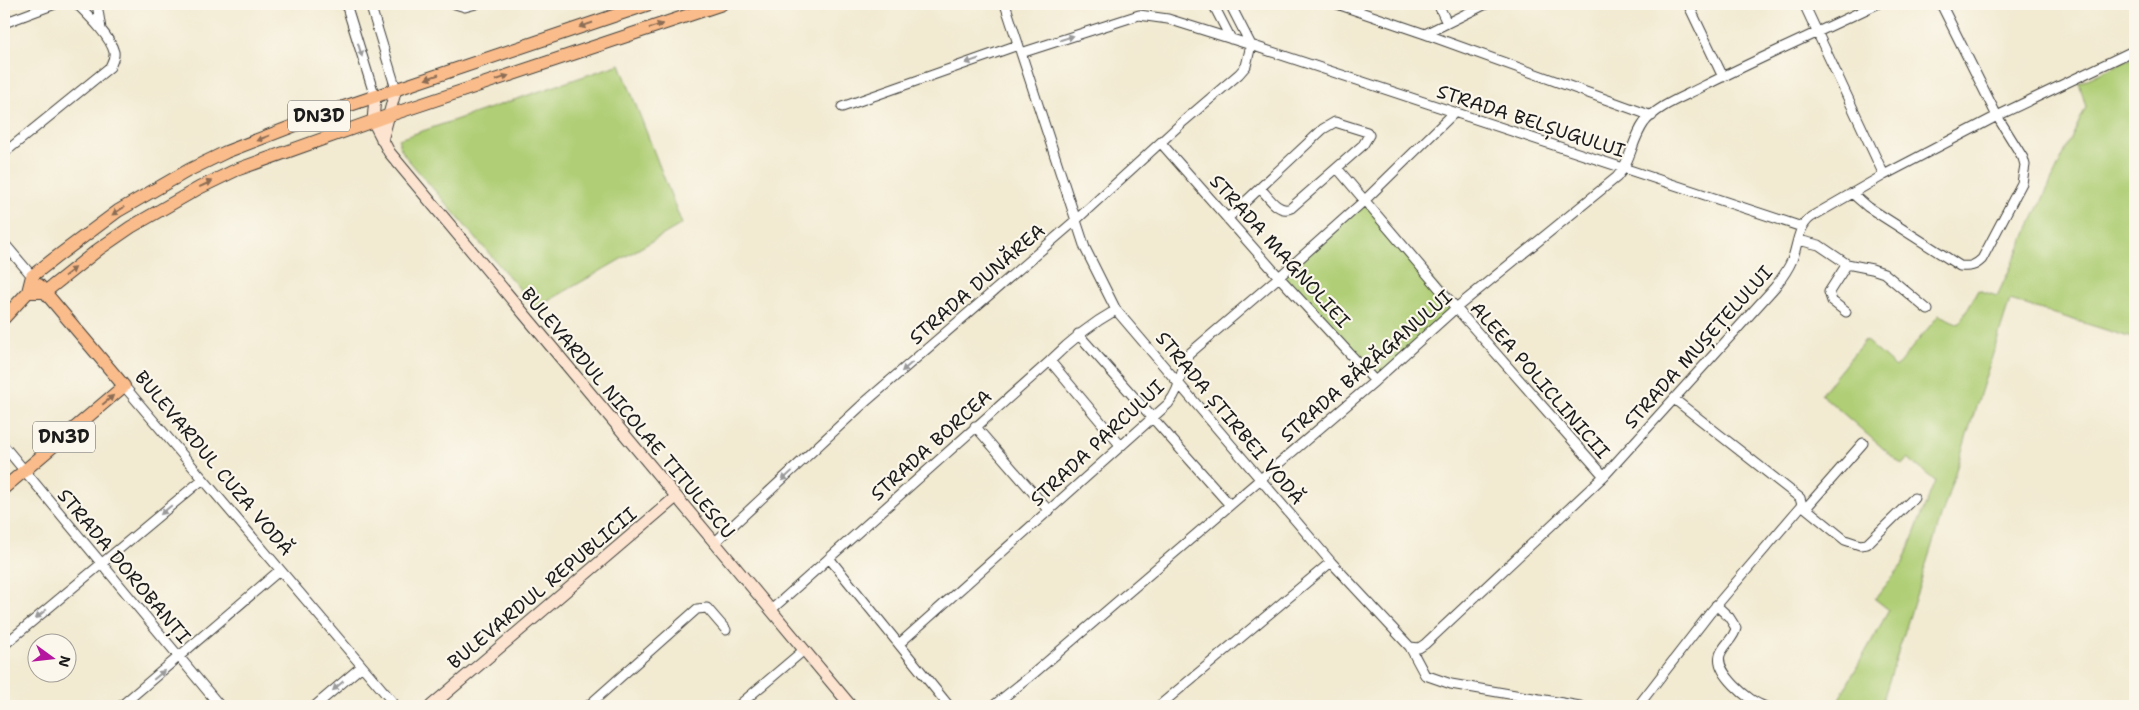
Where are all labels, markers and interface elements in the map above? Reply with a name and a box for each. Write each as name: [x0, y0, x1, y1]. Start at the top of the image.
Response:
one-way arrow: [578, 21, 593, 29]
one-way arrow: [649, 22, 664, 29]
one-way arrow: [1060, 34, 1075, 42]
one-way arrow: [357, 43, 365, 58]
one-way arrow: [965, 58, 980, 65]
one-way arrow: [424, 73, 439, 81]
one-way arrow: [495, 74, 510, 81]
street label: STRADA BELȘUGULUI: [1433, 79, 1628, 164]
road number: DN3D: [288, 100, 350, 132]
one-way arrow: [255, 134, 270, 142]
street label: STRADA MAGNOLIEI: [1204, 169, 1356, 333]
one-way arrow: [199, 180, 213, 188]
one-way arrow: [111, 206, 125, 216]
street label: STRADA DUNĂREA: [903, 217, 1050, 350]
street label: STRADA MUȘEȚELULUI: [1618, 260, 1779, 435]
one-way arrow: [63, 267, 76, 277]
street label: BULEVARDUL NICOLAE TITULESCU: [515, 282, 741, 544]
street label: STRADA BĂRĂGANULUI: [1274, 284, 1457, 448]
street label: ALEEA POLICLINICII: [1465, 296, 1615, 464]
street label: STRADA ȘTIRBEI VODĂ: [1149, 325, 1311, 511]
one-way arrow: [900, 361, 913, 372]
street label: BULEVARDUL CUZA VODĂ: [129, 365, 300, 561]
street label: STRADA PARCULUI: [1025, 374, 1169, 512]
street label: STRADA BORCEA: [865, 384, 997, 506]
one-way arrow: [101, 395, 114, 406]
road number: DN3D: [33, 422, 95, 452]
one-way arrow: [781, 470, 793, 482]
street label: STRADA DOROBANȚI: [51, 483, 196, 649]
street label: BULEVARDUL REPUBLICII: [442, 501, 642, 675]
one-way arrow: [160, 505, 173, 516]
one-way arrow: [35, 609, 48, 620]
north arrow: [28, 632, 78, 682]
text: N: [54, 654, 75, 669]
one-way arrow: [152, 669, 165, 680]
one-way arrow: [333, 680, 345, 692]

